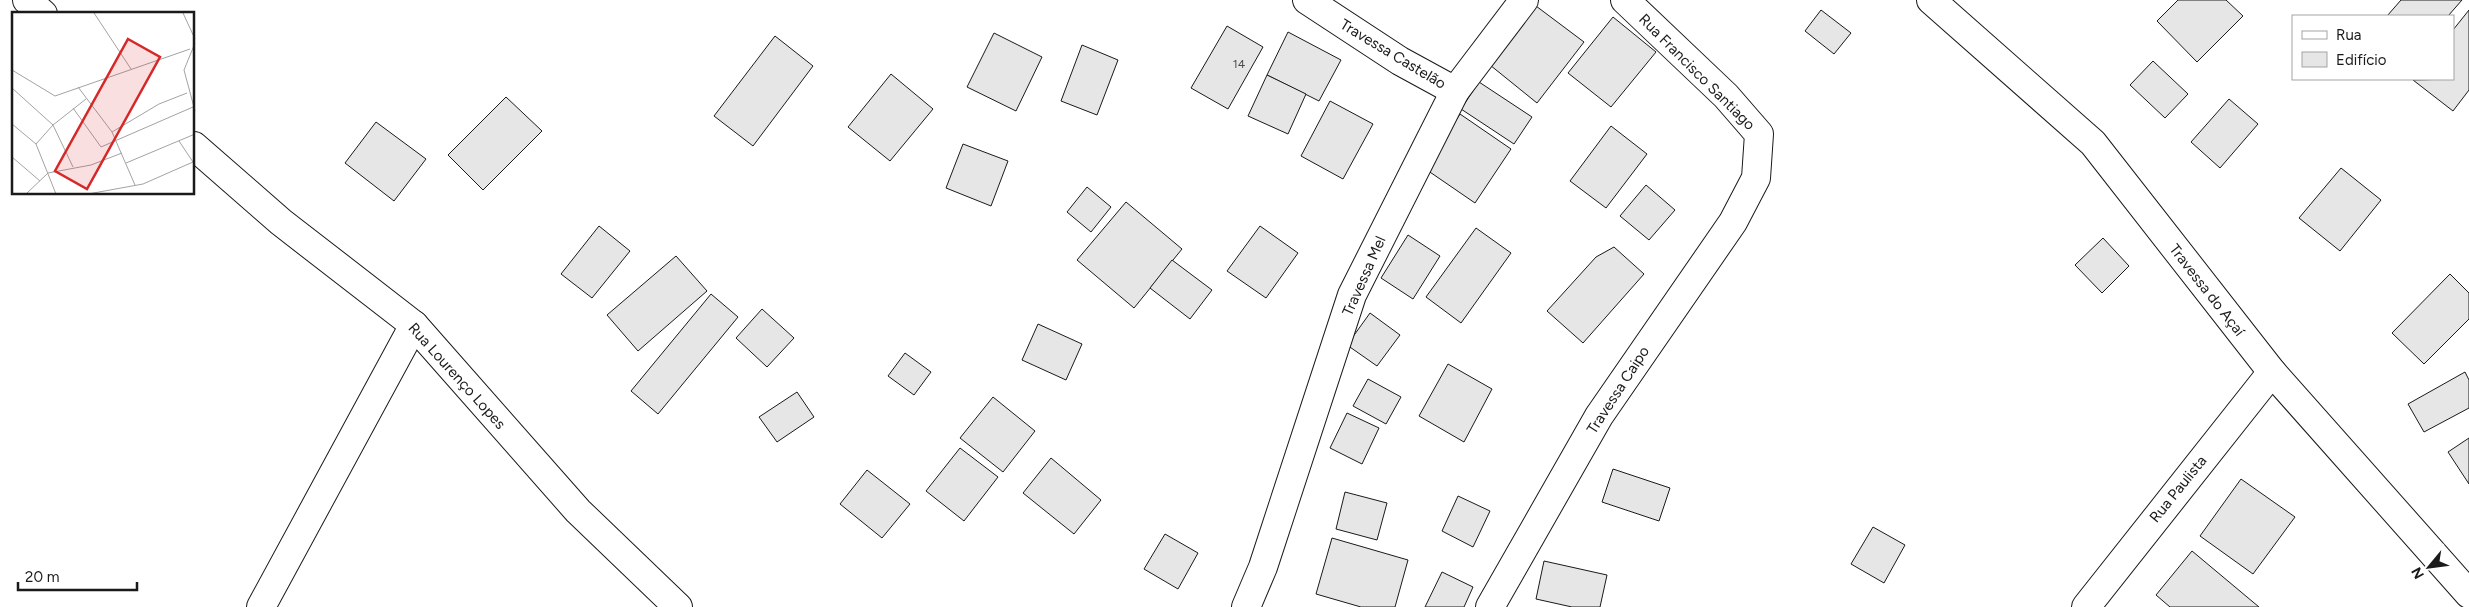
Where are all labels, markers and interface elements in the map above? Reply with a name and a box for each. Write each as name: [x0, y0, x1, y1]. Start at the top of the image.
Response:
street label: Rua Francisco Santiago: [1635, 10, 1759, 134]
inset map: [12, 12, 195, 195]
street label: Travessa Castelão: [1337, 15, 1449, 93]
legend: [2292, 15, 2454, 80]
text: Rua: [2336, 26, 2361, 44]
text: Edifício: [2336, 51, 2387, 69]
house number: 14: [1233, 57, 1246, 71]
street label: Travessa Mel: [1338, 233, 1390, 319]
street label: Travessa do Açaí: [2165, 240, 2249, 341]
street label: Rua Lourenço Lopes: [405, 319, 509, 433]
street label: Travessa Caipo: [1583, 343, 1653, 437]
street label: Rua Paulista: [2146, 452, 2210, 526]
north arrow: [2404, 542, 2454, 592]
scale bar: [18, 560, 136, 592]
text: N: [2408, 564, 2428, 582]
text: 20 m: [25, 568, 59, 586]

